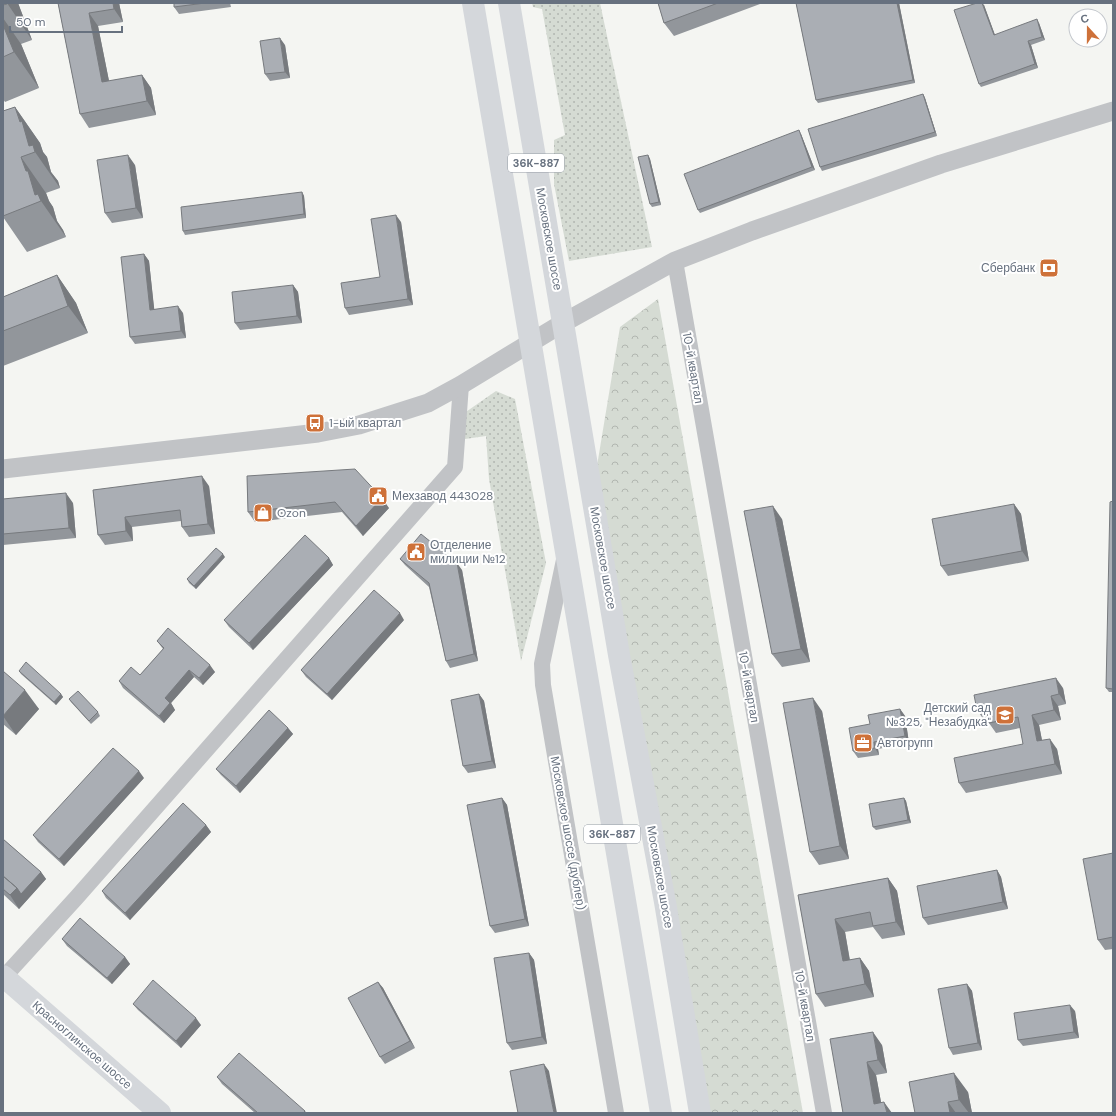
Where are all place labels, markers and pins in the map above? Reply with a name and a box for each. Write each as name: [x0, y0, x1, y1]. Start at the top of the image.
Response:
bank icon: Сбербанк: [1038, 257, 1060, 279]
place label: Сбербанк: [981, 260, 1036, 276]
bus stop icon: 1-ый квартал: [304, 412, 326, 434]
place label: 1-ый квартал: [329, 415, 401, 431]
public building icon: Мехзавод 443028: [367, 485, 389, 507]
place label: Мехзавод 443028: [392, 488, 493, 504]
shop icon: Ozon: [252, 502, 274, 524]
place label: Ozon: [277, 505, 306, 521]
place label: Отделение милиции №12: [430, 537, 506, 567]
public building icon: Отделение милиции №12: [405, 541, 427, 563]
place label: Детский сад №325, "Незабудка": [886, 700, 991, 730]
school or university icon: Детский сад №325, "Незабудка": [994, 704, 1016, 726]
office icon: Автогрупп: [852, 732, 874, 754]
place label: Автогрупп: [877, 735, 933, 751]

